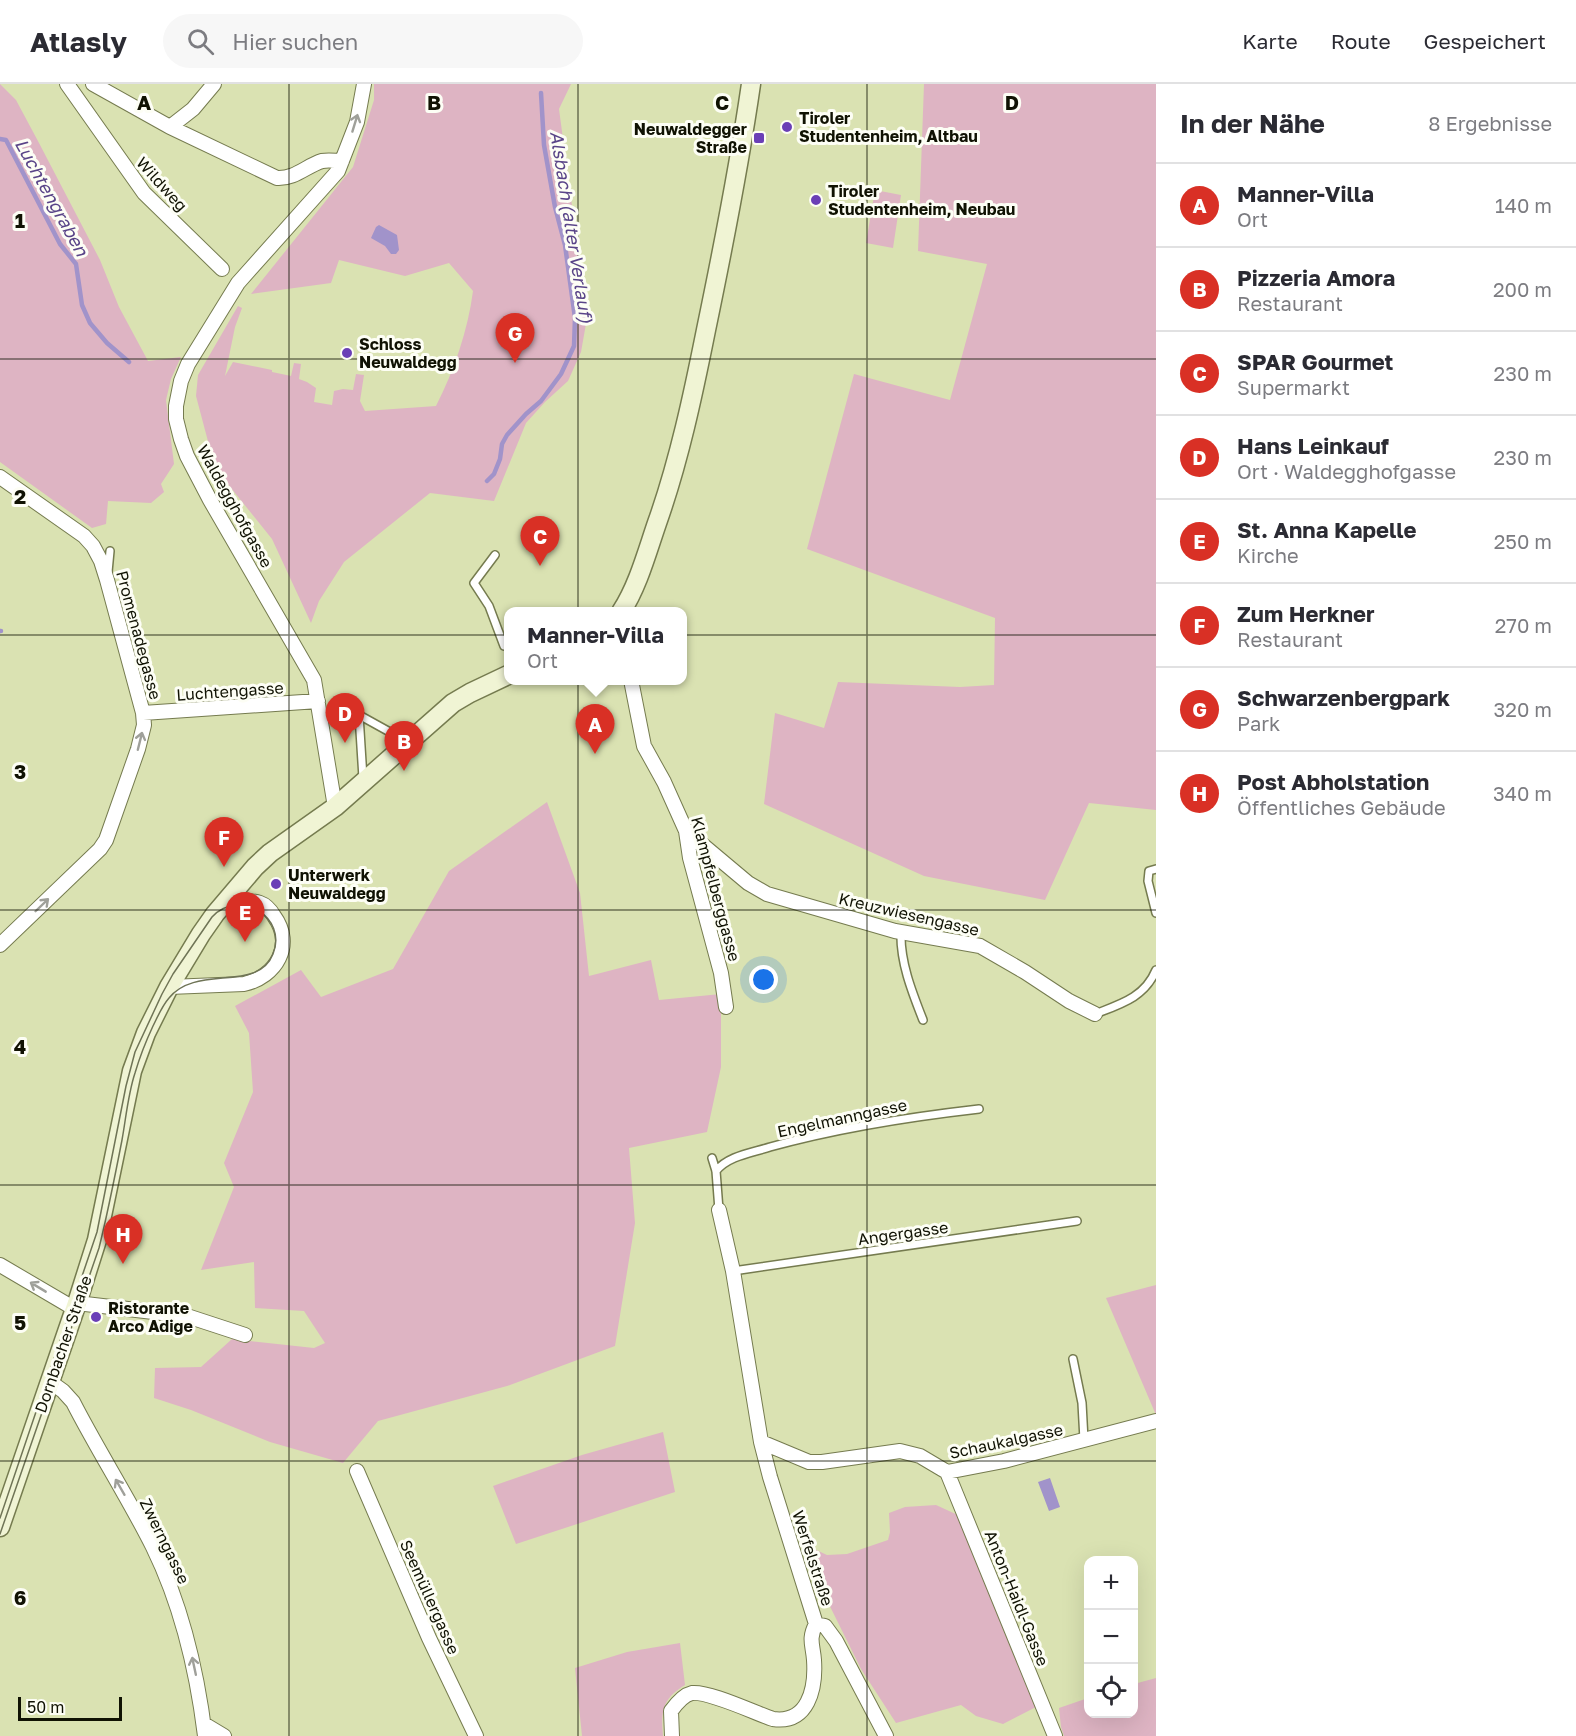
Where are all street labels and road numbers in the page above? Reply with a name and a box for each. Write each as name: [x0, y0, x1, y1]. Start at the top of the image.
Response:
street label: Wildweg: [132, 153, 192, 215]
street label: Waldegghofgasse: [193, 441, 277, 571]
street label: Promenadegasse: [112, 568, 166, 702]
street label: Luchtengasse: [176, 677, 284, 705]
street label: Klampfelberggasse: [687, 814, 745, 964]
street label: Kreuzwiesengasse: [837, 888, 981, 940]
street label: Engelmanngasse: [775, 1095, 909, 1141]
street label: Angergasse: [857, 1217, 949, 1249]
street label: Dornbacher Straße: [30, 1273, 96, 1415]
street label: Schaukalgasse: [947, 1419, 1065, 1463]
street label: Zwerngasse: [136, 1495, 194, 1587]
street label: Werfelstraße: [788, 1508, 838, 1608]
street label: Anton-Haidl-Gasse: [981, 1527, 1053, 1669]
street label: Seemüllergasse: [396, 1537, 464, 1657]

